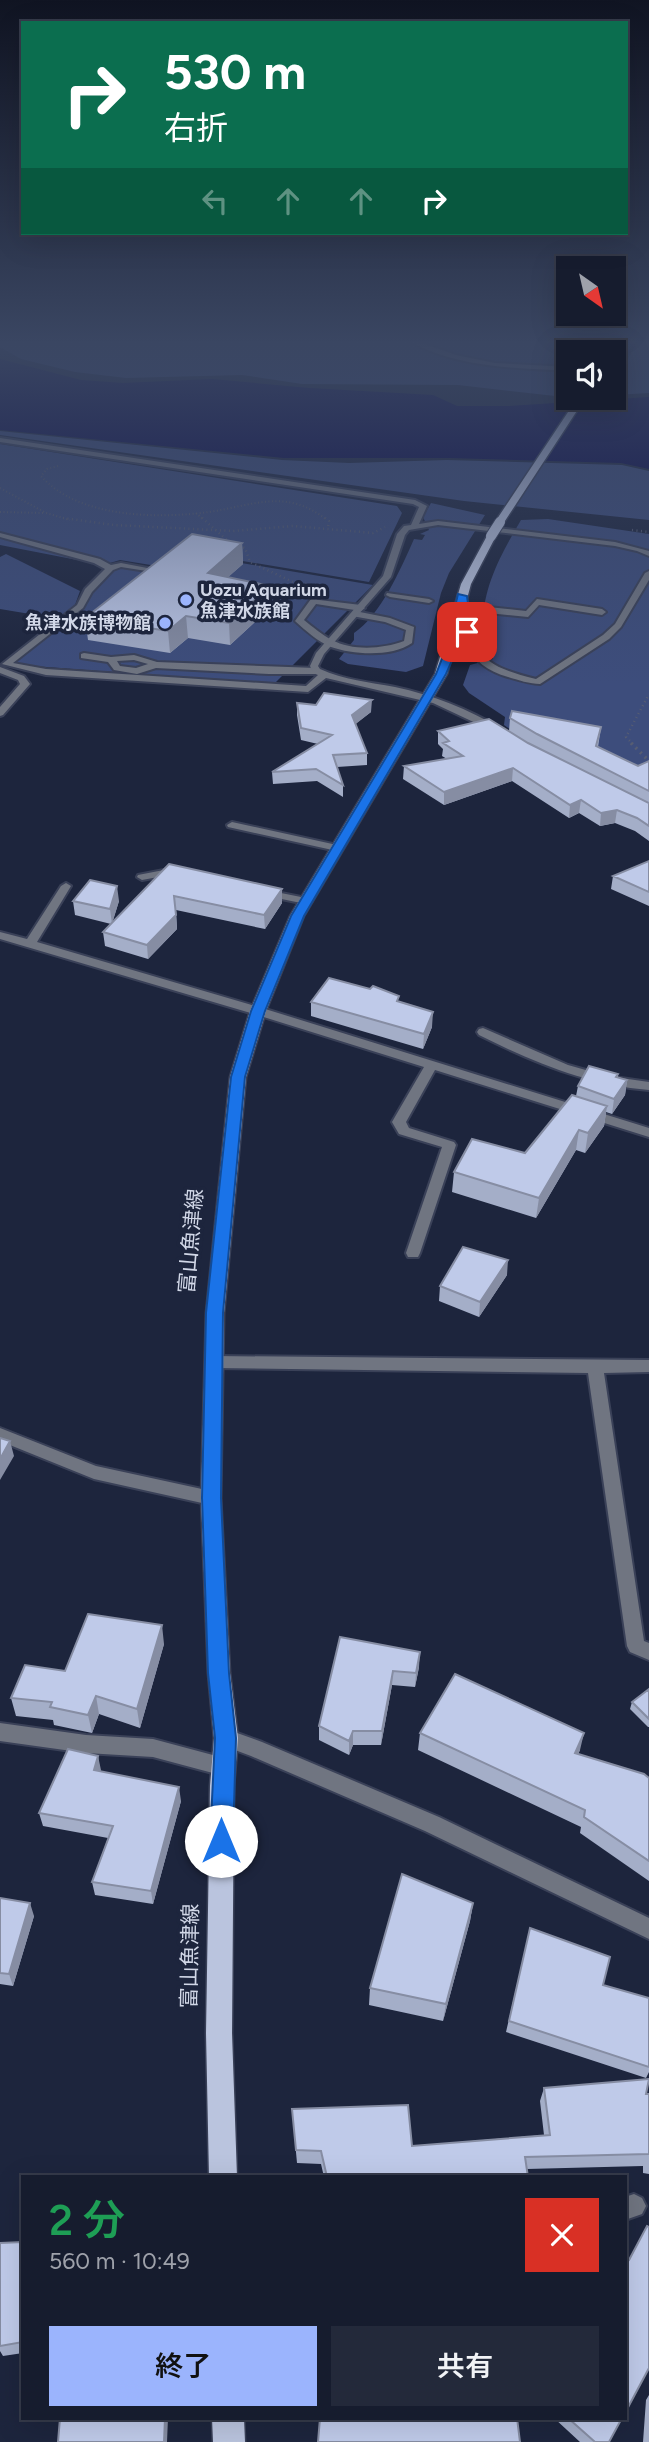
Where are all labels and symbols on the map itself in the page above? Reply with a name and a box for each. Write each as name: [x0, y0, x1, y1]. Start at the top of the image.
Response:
north arrow: [556, 256, 626, 326]
place label: Uozu Aquarium 魚津水族館: [200, 579, 327, 622]
marker: Uozu Aquarium 魚津水族館: [178, 592, 194, 608]
pin: [437, 602, 497, 662]
place label: 魚津水族博物館: [25, 612, 151, 634]
marker: 魚津水族博物館: [157, 615, 173, 631]
street label: 富山魚津線: [173, 1188, 208, 1294]
position arrow: [184, 1804, 258, 1878]
street label: 富山魚津線: [176, 1903, 203, 2009]

